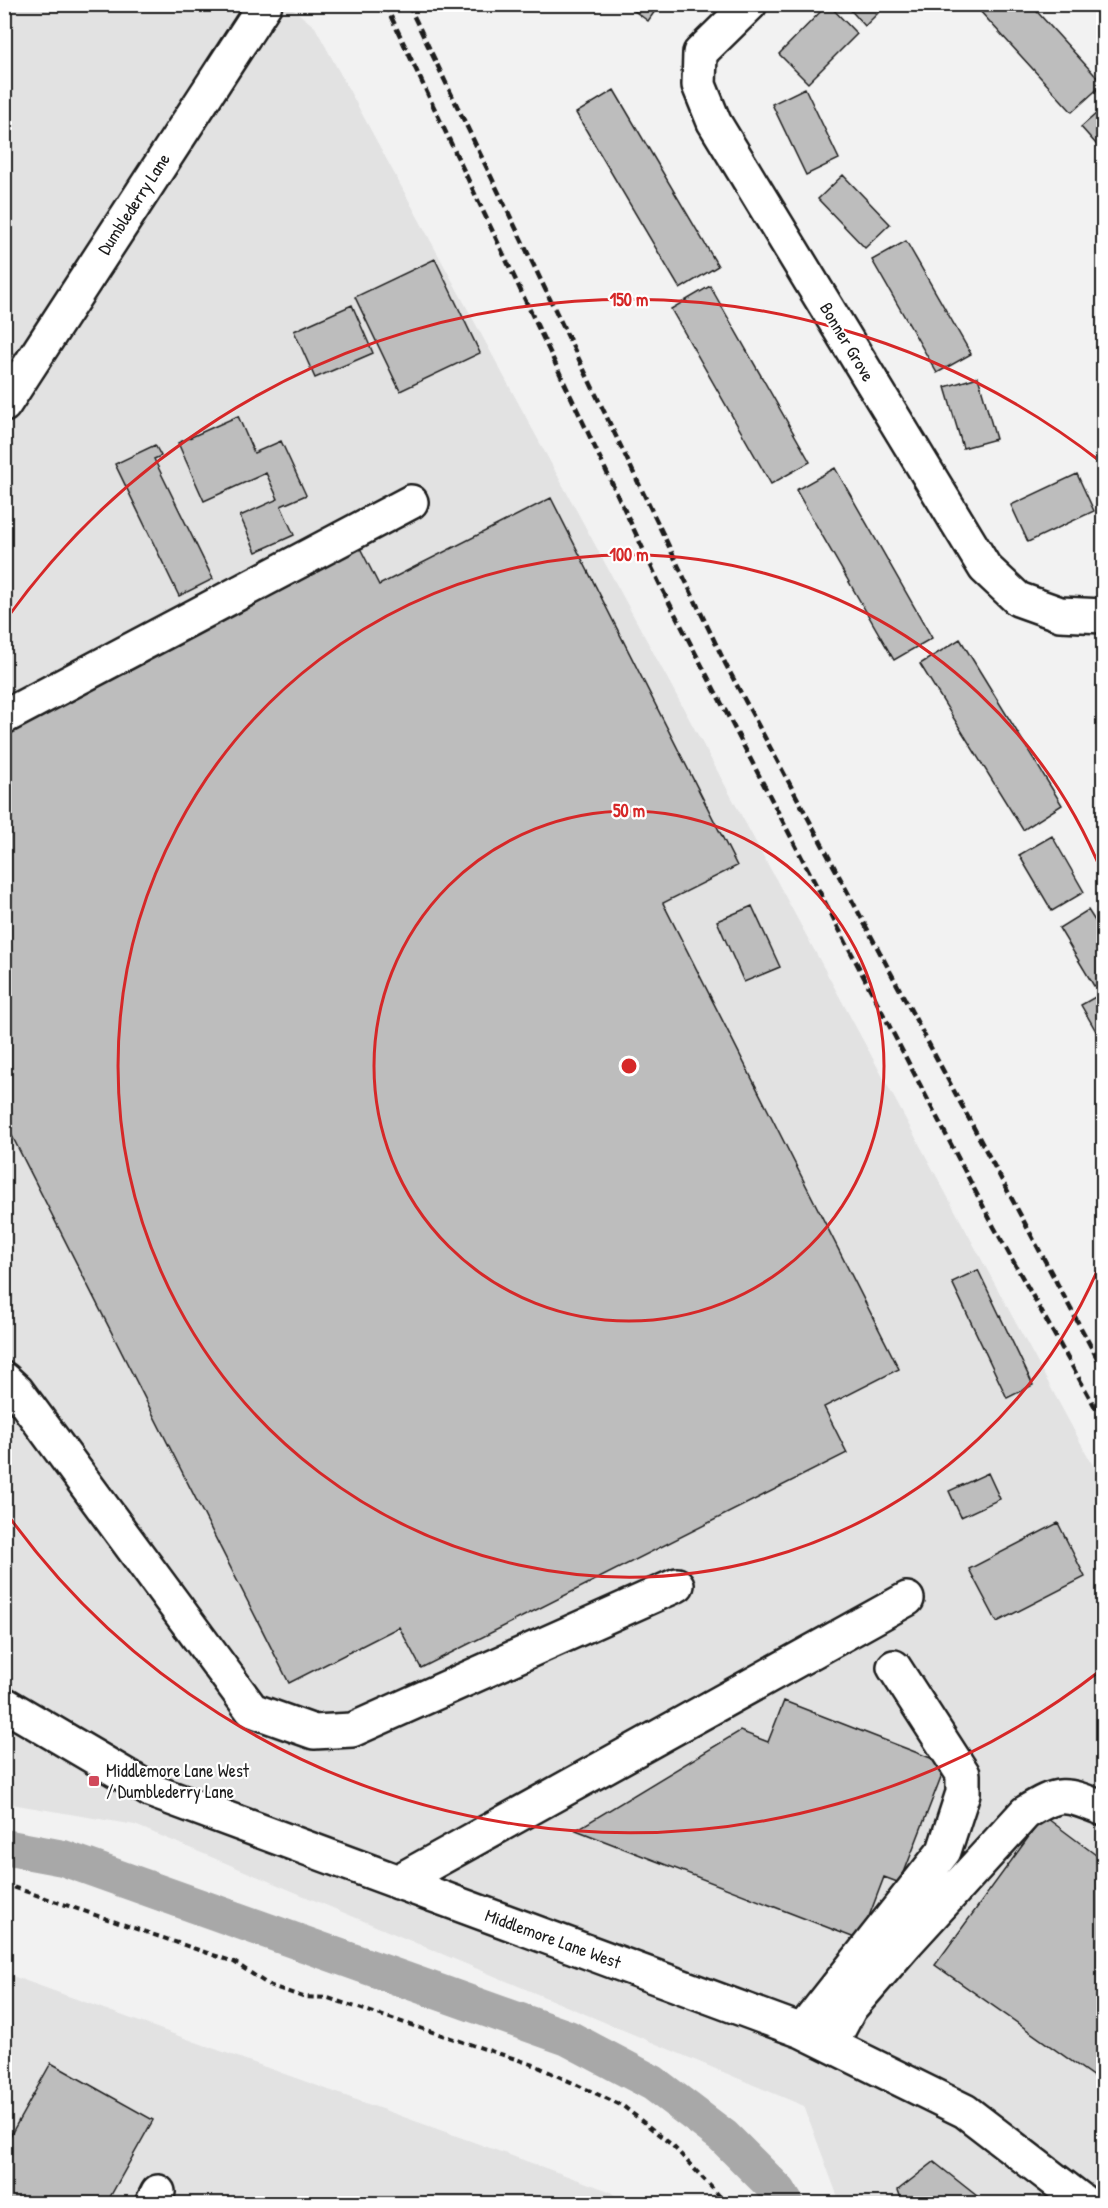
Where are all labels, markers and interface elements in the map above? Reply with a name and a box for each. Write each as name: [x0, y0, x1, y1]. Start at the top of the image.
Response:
street label: Dumblederry Lane: [91, 148, 176, 259]
text: 150 m: [610, 287, 648, 312]
street label: Bonner Grove: [814, 298, 881, 386]
text: 100 m: [609, 542, 649, 567]
text: 50 m: [613, 798, 645, 823]
centre of rings: [619, 1056, 639, 1076]
place label: Middlemore Lane West / Dumblederry Lane: [106, 1758, 250, 1804]
marker: Middlemore Lane West / Dumblederry Lane: [87, 1774, 101, 1788]
street label: Middlemore Lane West: [482, 1902, 625, 1975]

